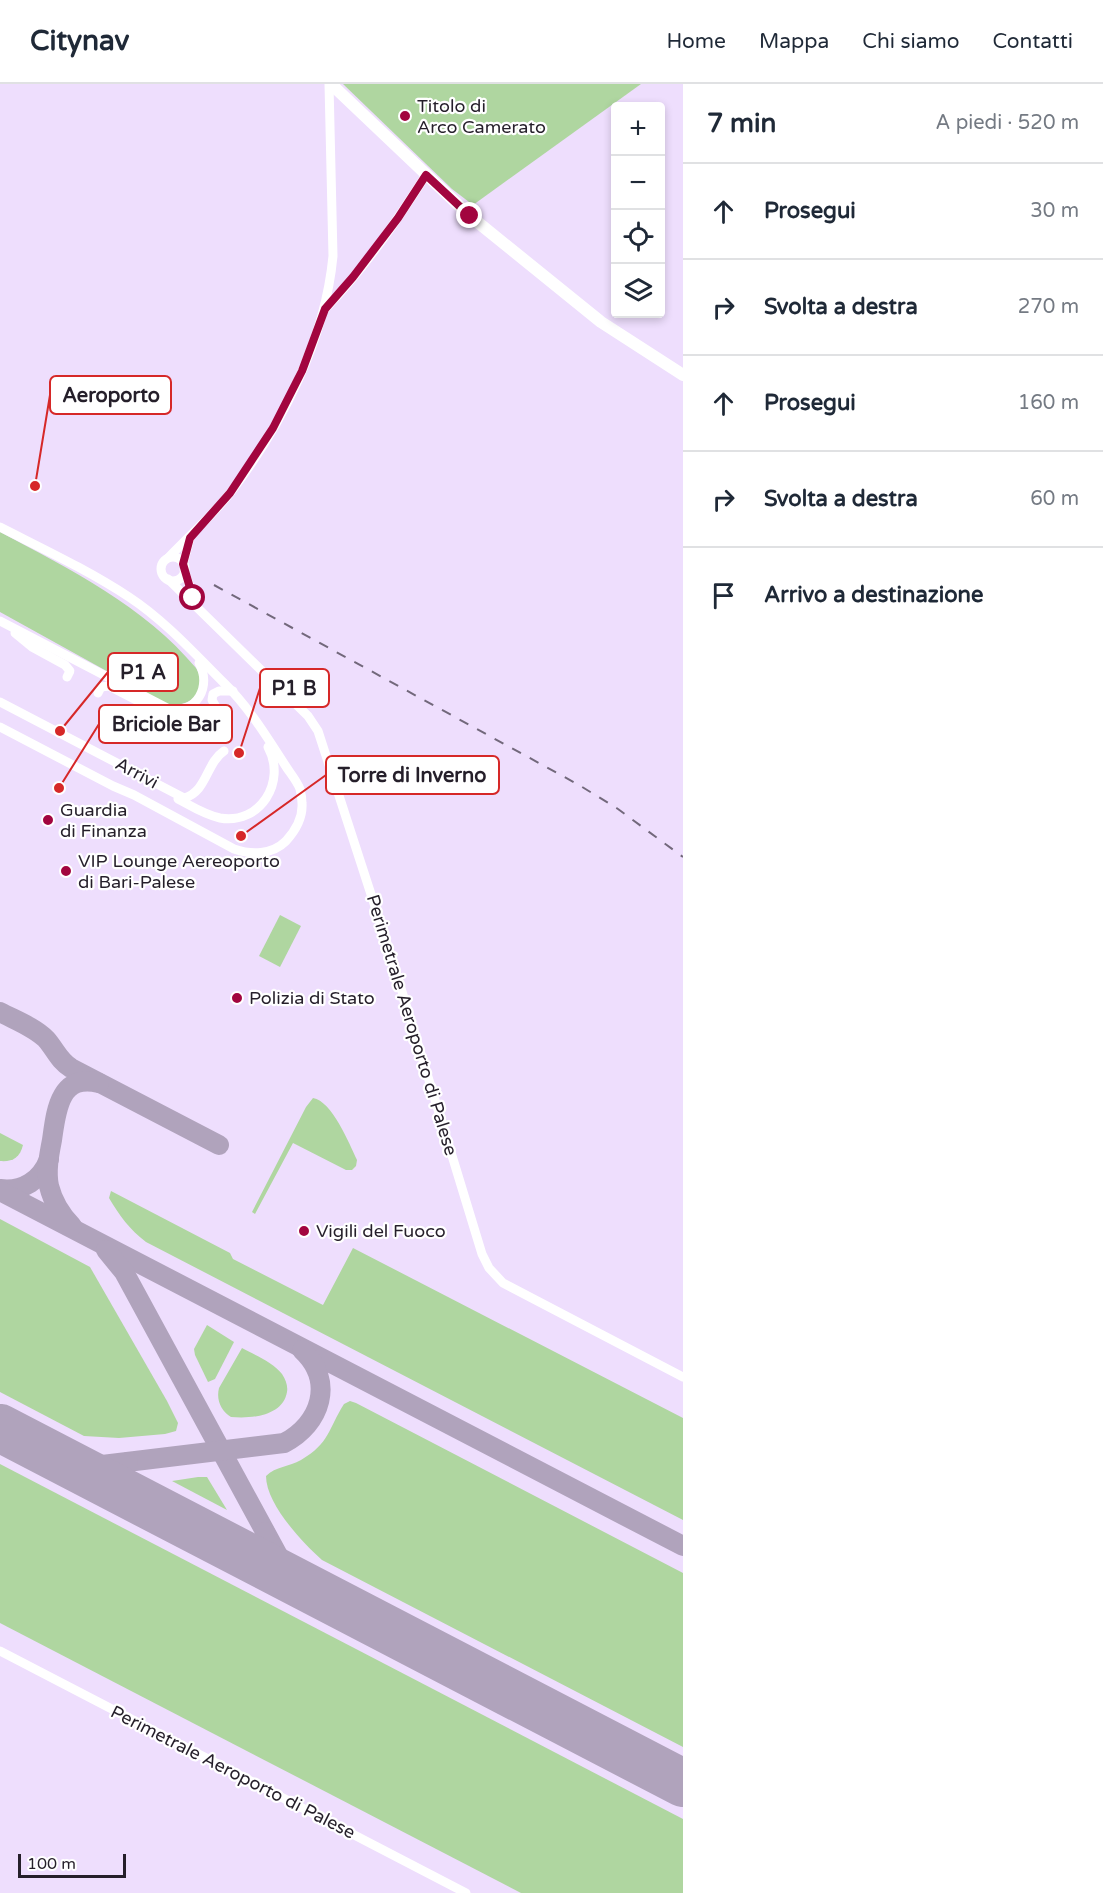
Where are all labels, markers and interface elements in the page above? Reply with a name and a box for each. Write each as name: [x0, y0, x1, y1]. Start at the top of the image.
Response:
text: Citynav: [30, 24, 129, 58]
text: Home: [666, 29, 726, 54]
text: Mappa: [759, 29, 829, 54]
text: Chi siamo: [862, 29, 960, 54]
text: Contatti: [993, 29, 1073, 54]
place label: Titolo di Arco Camerato: [417, 95, 546, 138]
map controls: [611, 102, 665, 318]
button: +: [611, 102, 665, 156]
text: 7 min: [707, 108, 776, 139]
marker: Titolo di Arco Camerato: [398, 109, 412, 123]
text: A piedi · 520 m: [936, 111, 1079, 135]
button: −: [611, 156, 665, 210]
icon: ahead: [707, 195, 740, 228]
text: Prosegui: [764, 198, 856, 224]
text: 30 m: [1030, 199, 1079, 223]
route end: [456, 202, 482, 228]
button: locate: [611, 210, 665, 264]
button: layers: [611, 264, 665, 318]
icon: right: [707, 291, 740, 324]
text: Svolta a destra: [764, 294, 918, 320]
text: 270 m: [1018, 295, 1079, 319]
callout: Aeroporto: [50, 376, 171, 414]
text: Aeroporto: [62, 384, 160, 408]
icon: ahead: [707, 387, 740, 420]
text: Prosegui: [764, 390, 856, 416]
text: 160 m: [1018, 391, 1079, 415]
icon: right: [707, 483, 740, 516]
text: Svolta a destra: [764, 486, 918, 512]
text: 60 m: [1030, 487, 1079, 511]
icon: arrive: [707, 579, 740, 612]
text: Arrivo a destinazione: [764, 582, 983, 608]
route start: [179, 584, 205, 610]
callout: P1 A: [108, 653, 178, 691]
text: P1 A: [120, 661, 166, 685]
callout: P1 B: [260, 669, 329, 707]
text: P1 B: [271, 677, 317, 701]
callout: Briciole Bar: [99, 705, 232, 743]
text: Briciole Bar: [112, 713, 221, 737]
street label: Arrivi: [112, 753, 162, 793]
callout: Torre di Inverno: [326, 756, 499, 794]
text: Torre di Inverno: [337, 764, 486, 788]
place label: Guardia di Finanza: [60, 799, 147, 842]
marker: Guardia di Finanza: [41, 813, 55, 827]
place label: VIP Lounge Aereoporto di Bari-Palese: [78, 850, 280, 893]
marker: VIP Lounge Aereoporto di Bari-Palese: [59, 864, 73, 878]
street label: Perimetrale Aeroporto di Palese: [362, 892, 462, 1158]
place label: Polizia di Stato: [249, 987, 375, 1009]
marker: Polizia di Stato: [230, 991, 244, 1005]
place label: Vigili del Fuoco: [316, 1220, 446, 1242]
marker: Vigili del Fuoco: [297, 1224, 311, 1238]
street label: Perimetrale Aeroporto di Palese: [107, 1701, 359, 1843]
scale bar: [18, 1851, 126, 1878]
text: 100 m: [27, 1854, 76, 1874]

